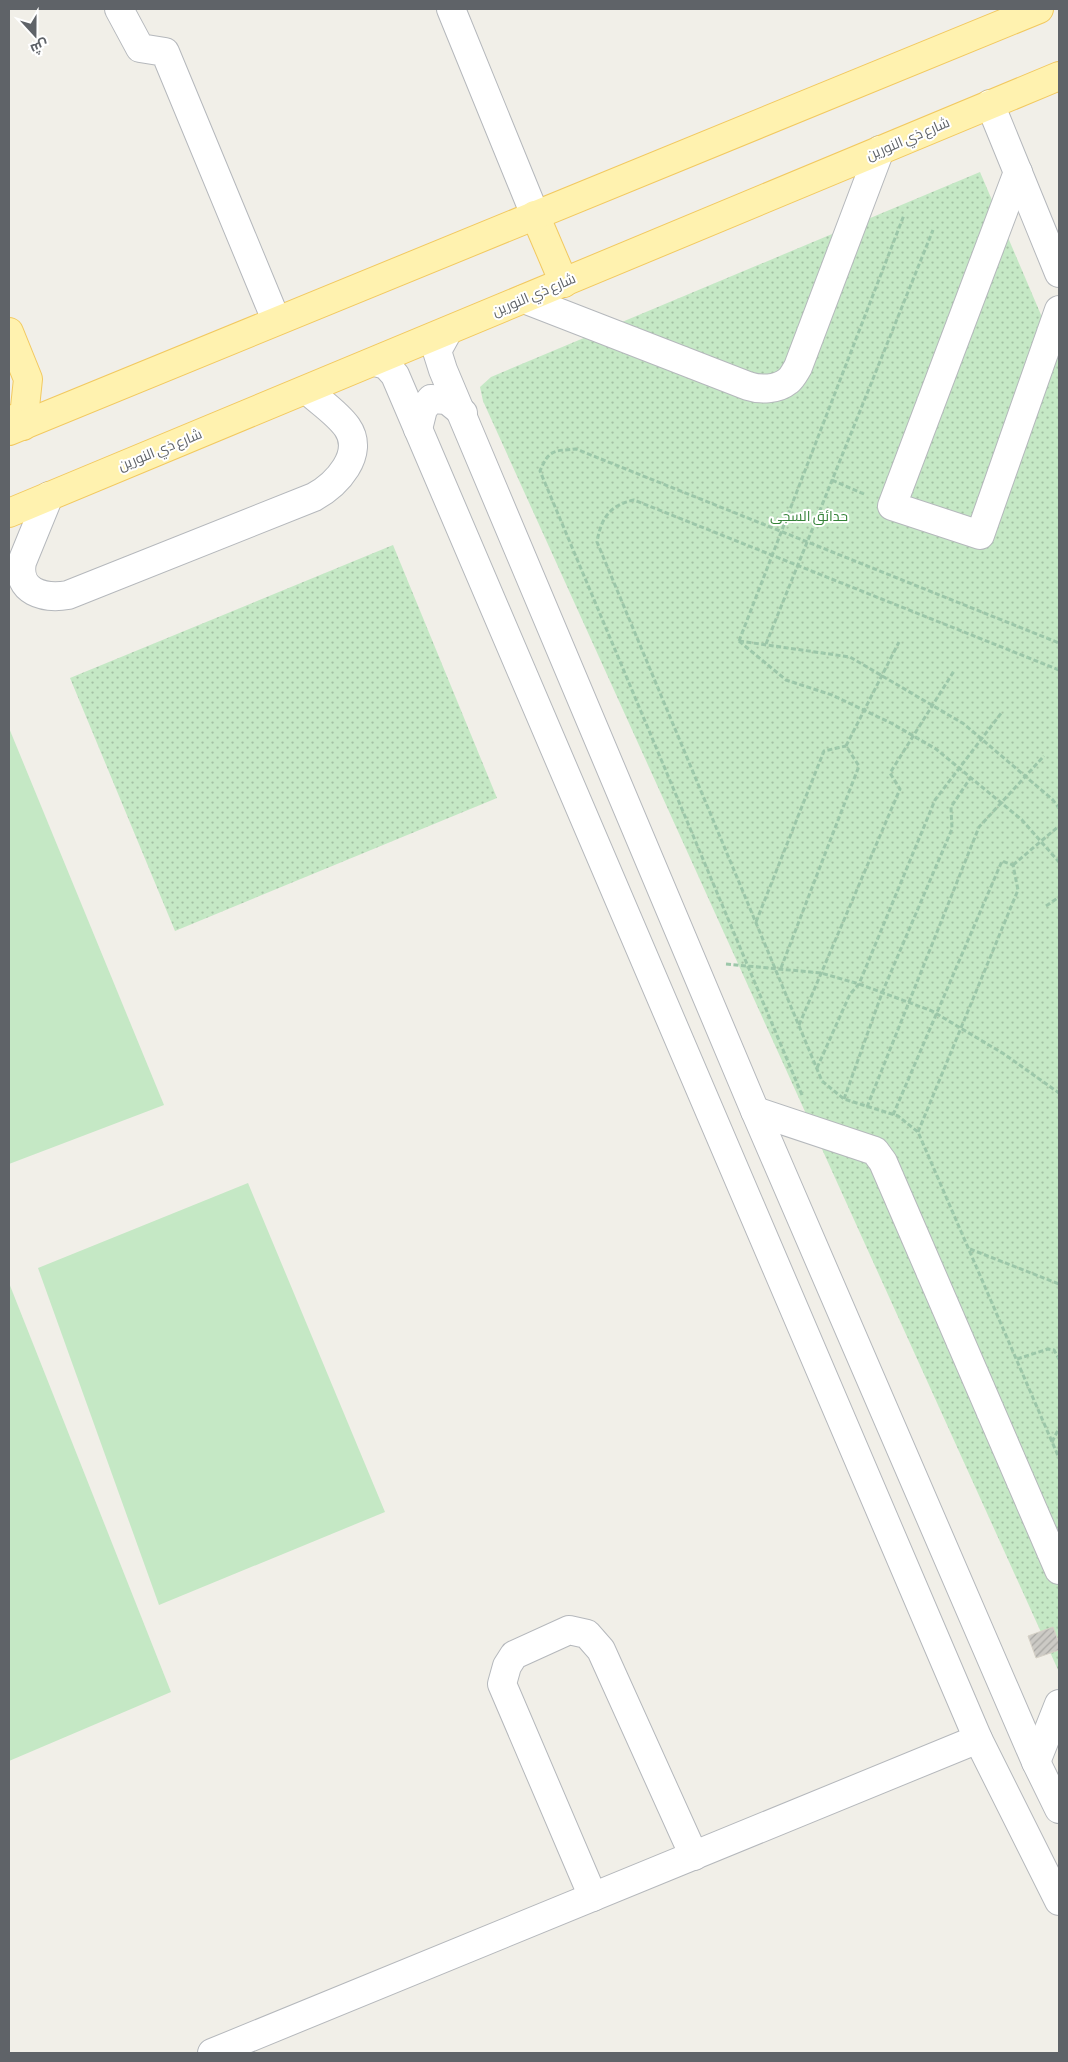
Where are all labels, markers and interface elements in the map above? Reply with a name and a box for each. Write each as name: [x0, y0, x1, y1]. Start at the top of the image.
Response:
north arrow: [10, 10, 60, 60]
text: ش: [28, 36, 51, 58]
street label: شارع ذي النورين: [864, 114, 953, 167]
street label: شارع ذي النورين: [490, 270, 579, 323]
street label: شارع ذي النورين: [116, 425, 206, 477]
park label: حدائق السجى: [770, 508, 848, 525]

